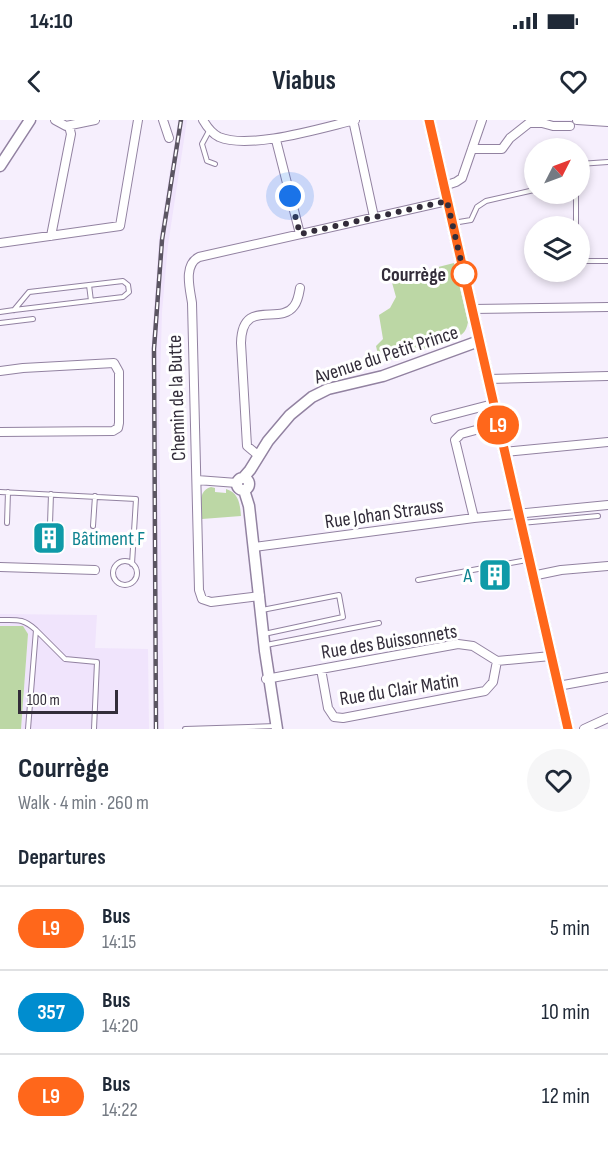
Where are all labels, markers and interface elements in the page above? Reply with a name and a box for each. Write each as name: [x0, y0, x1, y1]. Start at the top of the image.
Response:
text: 14:10: [30, 8, 73, 35]
icon: back: [18, 65, 51, 98]
text: Viabus: [272, 65, 336, 97]
icon: heart: [557, 65, 590, 98]
north arrow: [524, 138, 590, 204]
map controls: [524, 138, 590, 282]
your location: [275, 181, 305, 211]
button: layers: [524, 216, 590, 282]
marker: Courrège: [451, 261, 477, 287]
place label: Courrège: [381, 263, 446, 287]
street label: Avenue du Petit Prince: [310, 320, 461, 390]
street label: Chemin de la Butte: [163, 335, 191, 461]
line badge: L9: [471, 406, 525, 444]
text: L9: [489, 413, 507, 438]
street label: Rue Johan Strauss: [323, 494, 445, 534]
building icon: Bâtiment F: [31, 520, 67, 556]
place label: Bâtiment F: [72, 527, 145, 551]
building icon: A: [477, 557, 513, 593]
place label: A: [462, 564, 472, 588]
street label: Rue des Buissonnets: [320, 619, 459, 665]
street label: Rue du Clair Matin: [338, 669, 461, 711]
scale bar: [18, 687, 118, 714]
text: 100 m: [27, 691, 60, 710]
button: heart: [527, 749, 590, 812]
text: Courrège: [18, 752, 109, 785]
text: Walk · 4 min · 260 m: [18, 791, 149, 815]
text: Departures: [18, 844, 106, 871]
text: Bus: [102, 903, 131, 930]
text: 5 min: [550, 915, 590, 942]
text: L9: [42, 916, 60, 941]
text: 14:15: [102, 930, 136, 954]
text: Bus: [102, 987, 131, 1014]
text: 10 min: [541, 999, 590, 1026]
text: 357: [37, 1000, 65, 1025]
text: 14:20: [102, 1014, 138, 1038]
text: Bus: [102, 1071, 131, 1098]
text: 12 min: [542, 1083, 590, 1110]
text: L9: [42, 1084, 60, 1109]
text: 14:22: [102, 1098, 138, 1122]

